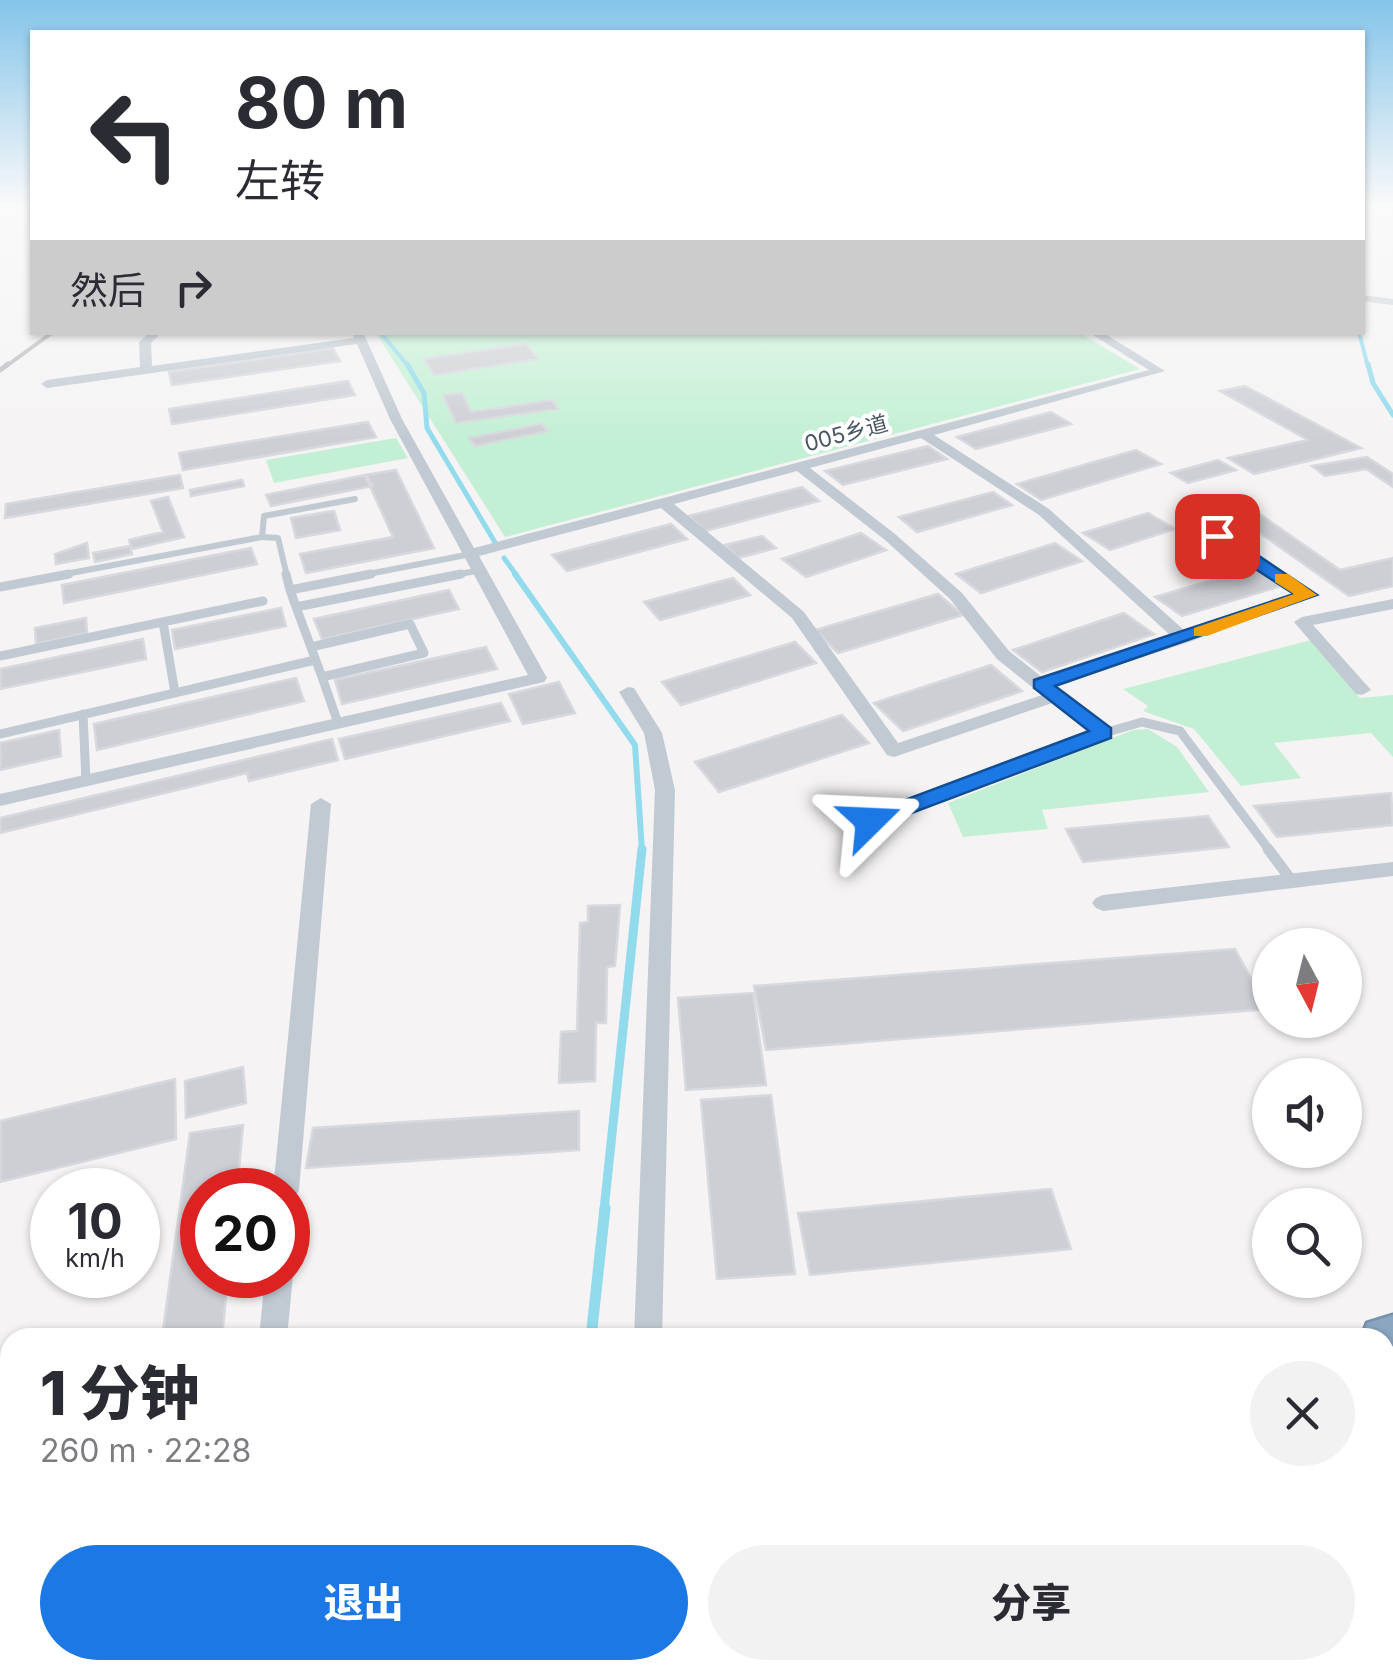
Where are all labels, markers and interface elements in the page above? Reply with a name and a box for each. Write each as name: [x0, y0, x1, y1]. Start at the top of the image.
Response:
text: 80 m: [235, 60, 408, 145]
icon: left: [70, 70, 200, 200]
text: 左转: [235, 153, 325, 208]
icon: right: [166, 260, 221, 315]
text: 然后: [70, 267, 146, 313]
street label: 005乡道: [802, 409, 890, 457]
pin: [1175, 494, 1260, 579]
icon: arrive: [1190, 509, 1245, 564]
position arrow: [818, 769, 922, 873]
north arrow: [1252, 928, 1362, 1038]
map controls: [1252, 928, 1362, 1298]
button: sound: [1252, 1058, 1362, 1168]
speed limit sign: 20: [180, 1168, 310, 1298]
button: search: [1252, 1188, 1362, 1298]
text: 10: [67, 1191, 123, 1251]
text: km/h: [65, 1243, 125, 1273]
text: 1 分钟: [40, 1357, 200, 1429]
button: close: [1250, 1361, 1355, 1466]
text: 260 m · 22:28: [40, 1431, 251, 1470]
button: 退出: [40, 1545, 688, 1660]
button: 分享: [708, 1545, 1355, 1660]

